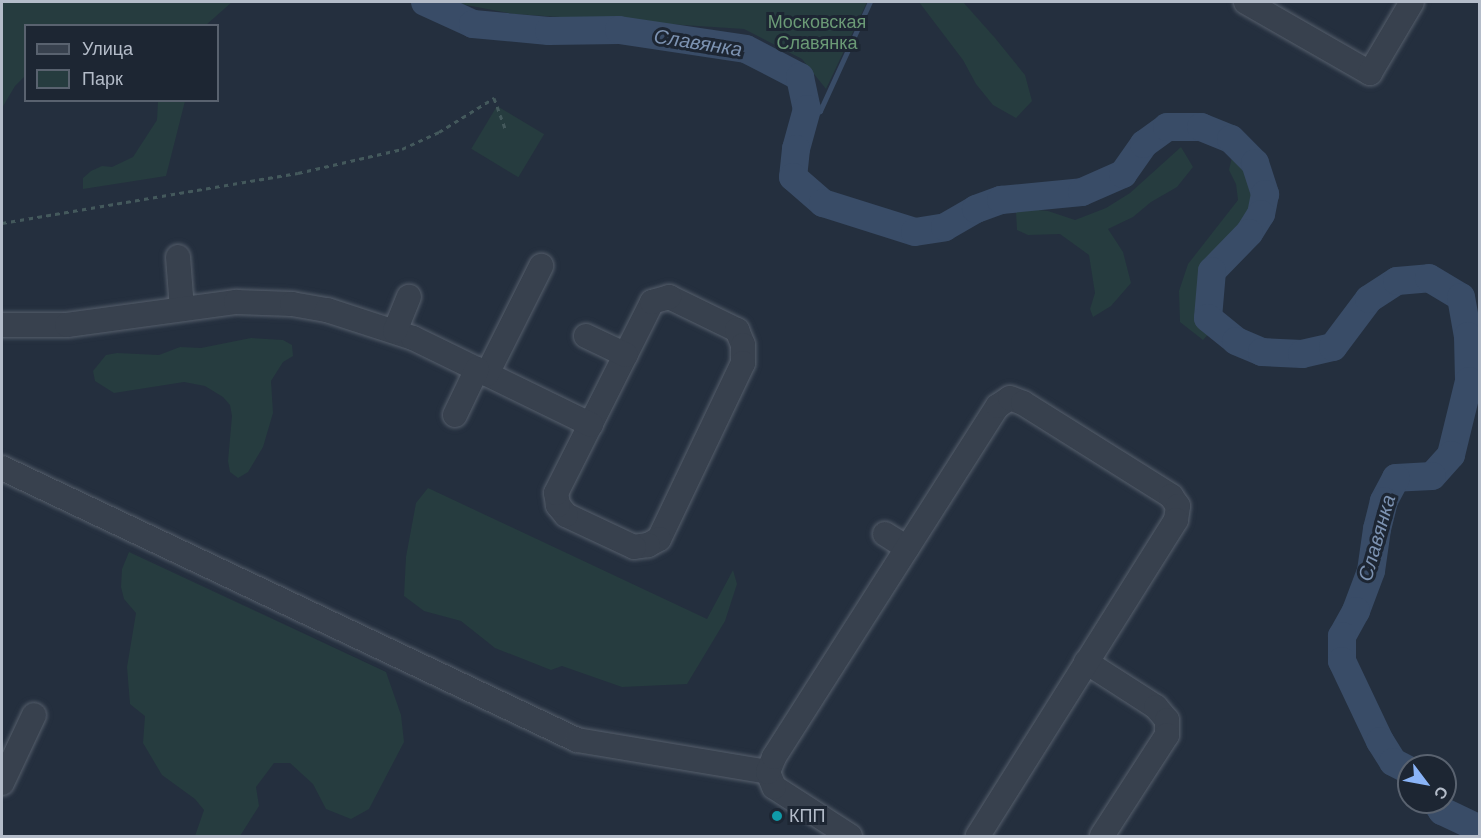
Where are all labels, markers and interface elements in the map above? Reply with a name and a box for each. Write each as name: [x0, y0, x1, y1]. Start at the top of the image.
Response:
park label: Московская Славянка: [768, 12, 866, 54]
legend: [24, 24, 219, 102]
water label: Славянка: [652, 24, 744, 62]
text: Улица: [82, 37, 133, 61]
text: Парк: [82, 67, 123, 91]
water label: Славянка: [1353, 492, 1401, 584]
north arrow: [1397, 754, 1457, 814]
text: С: [1429, 782, 1453, 803]
place label: КПП: [789, 805, 825, 827]
marker: КПП: [770, 809, 784, 823]

